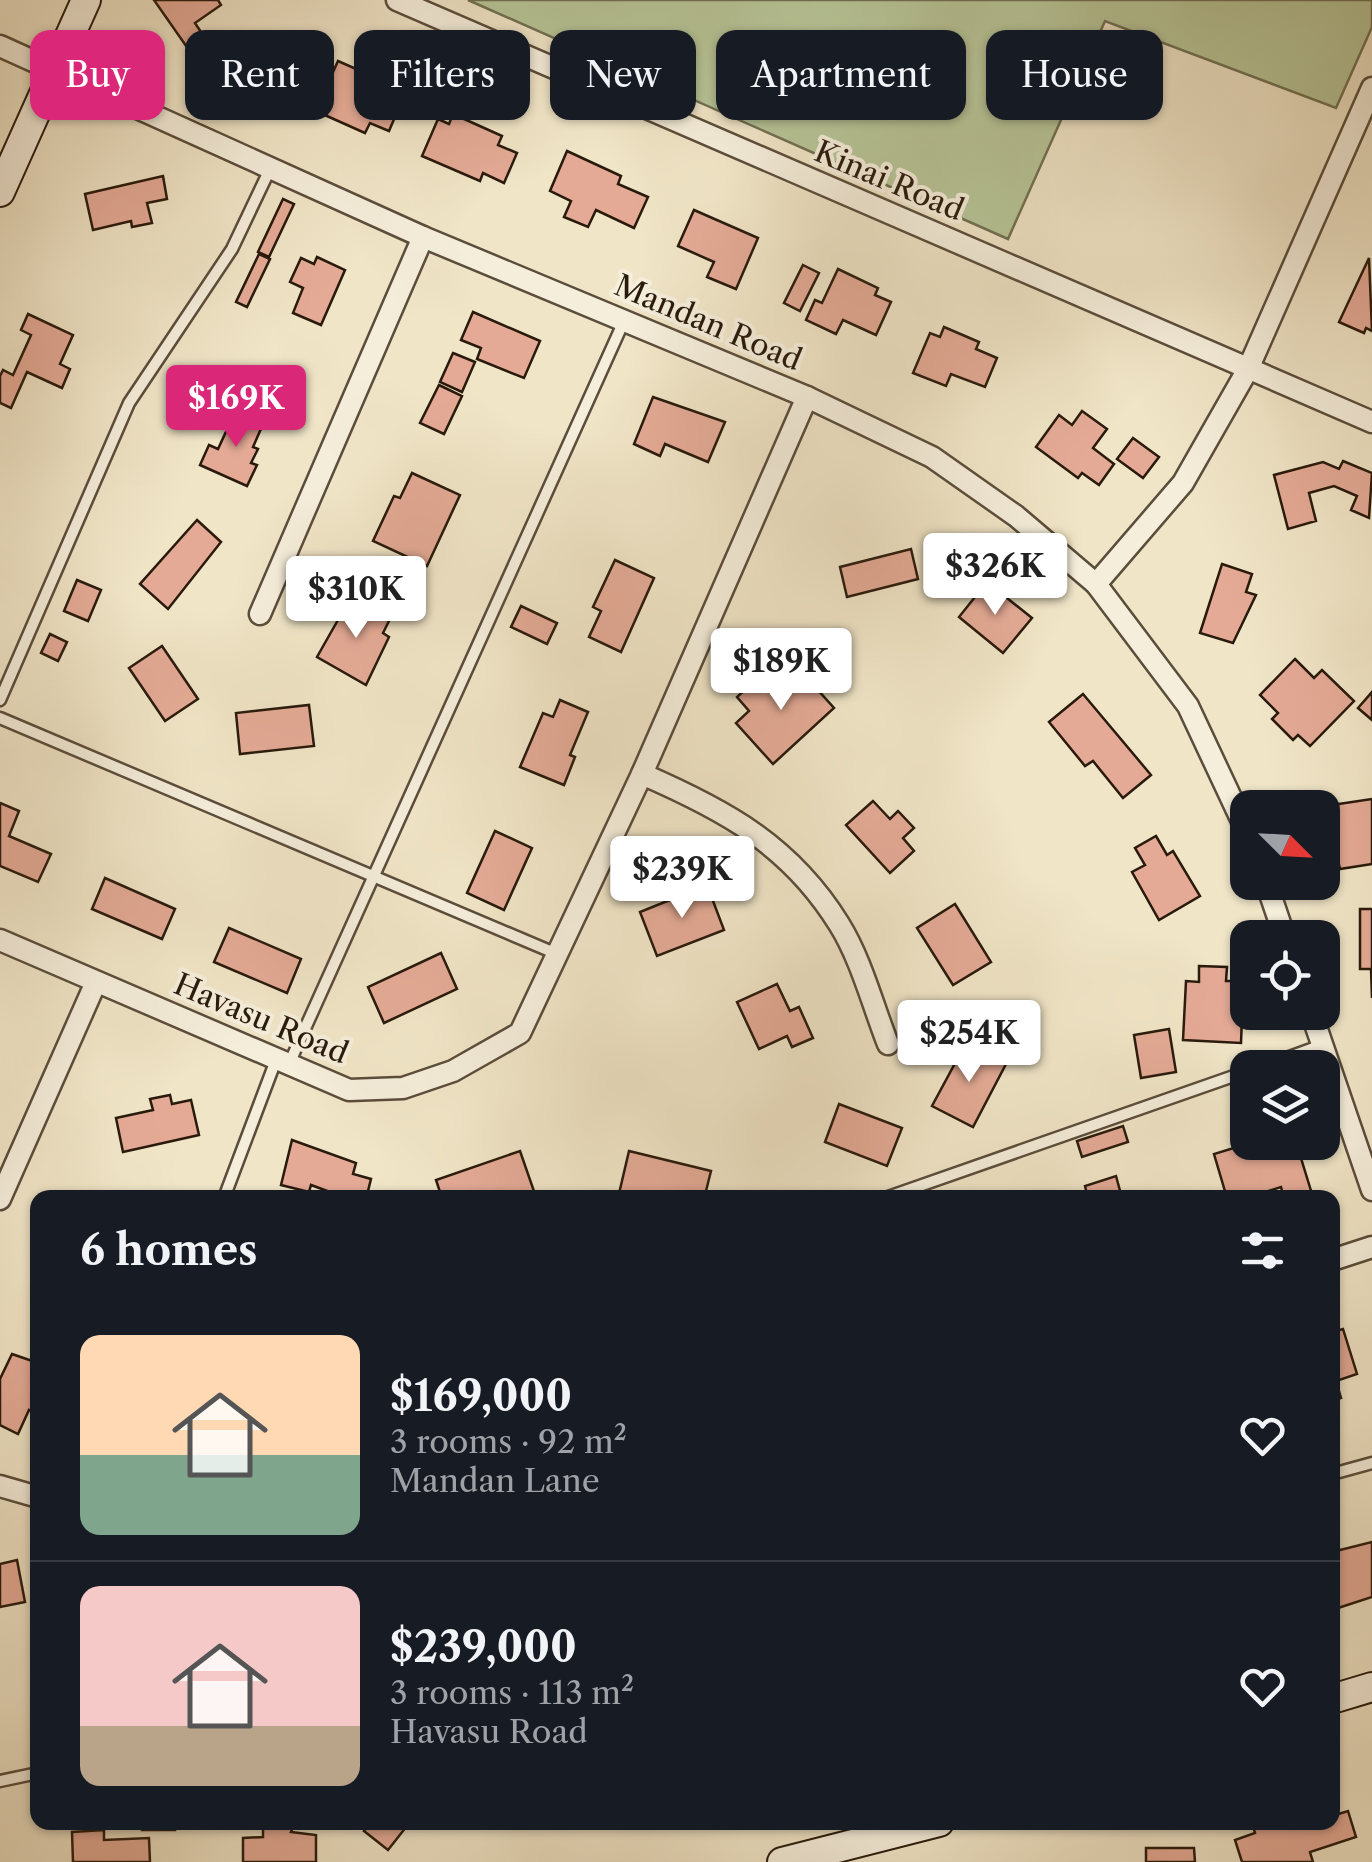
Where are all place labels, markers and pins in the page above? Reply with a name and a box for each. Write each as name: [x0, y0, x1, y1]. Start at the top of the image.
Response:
pin: $169K: [166, 365, 306, 450]
pin: $326K: [925, 533, 1065, 618]
pin: $310K: [286, 556, 426, 641]
pin: $189K: [711, 628, 851, 713]
pin: $239K: [612, 836, 752, 921]
pin: $254K: [899, 1000, 1039, 1085]

